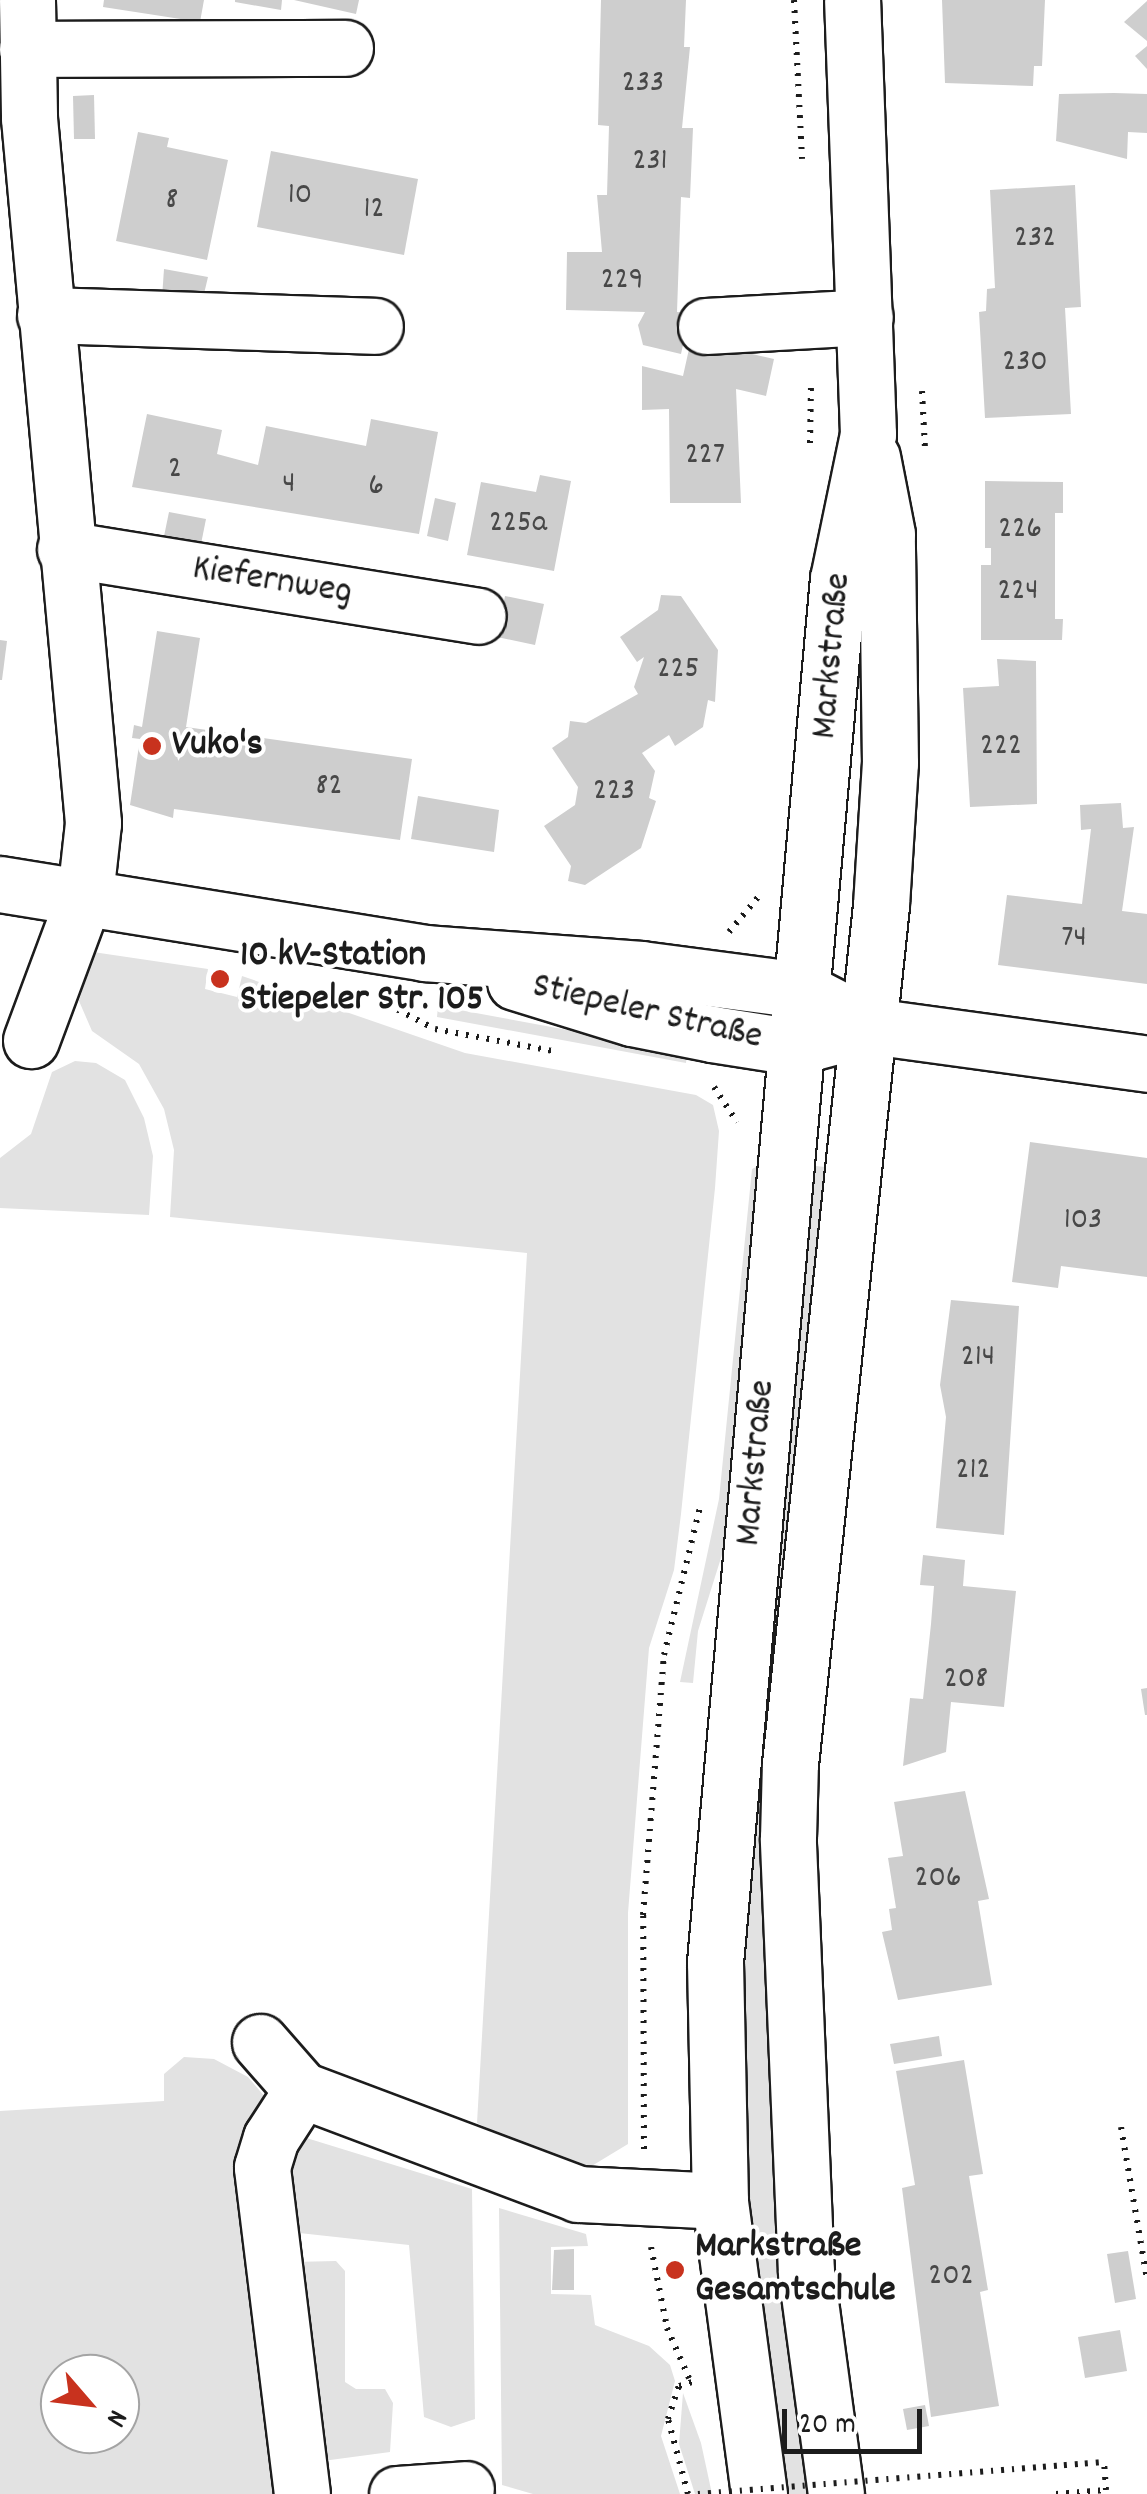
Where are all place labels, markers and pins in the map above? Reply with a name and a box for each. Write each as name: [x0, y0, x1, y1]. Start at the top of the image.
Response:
place label: Vuko's: [172, 723, 263, 769]
marker: Vuko's: [141, 735, 163, 757]
place label: 10 kV-Station Stiepeler Str. 105: [240, 934, 484, 1024]
marker: 10 kV-Station Stiepeler Str. 105: [209, 968, 231, 990]
place label: Markstraße Gesamtschule: [695, 2225, 896, 2314]
marker: Markstraße Gesamtschule: [664, 2259, 686, 2281]

